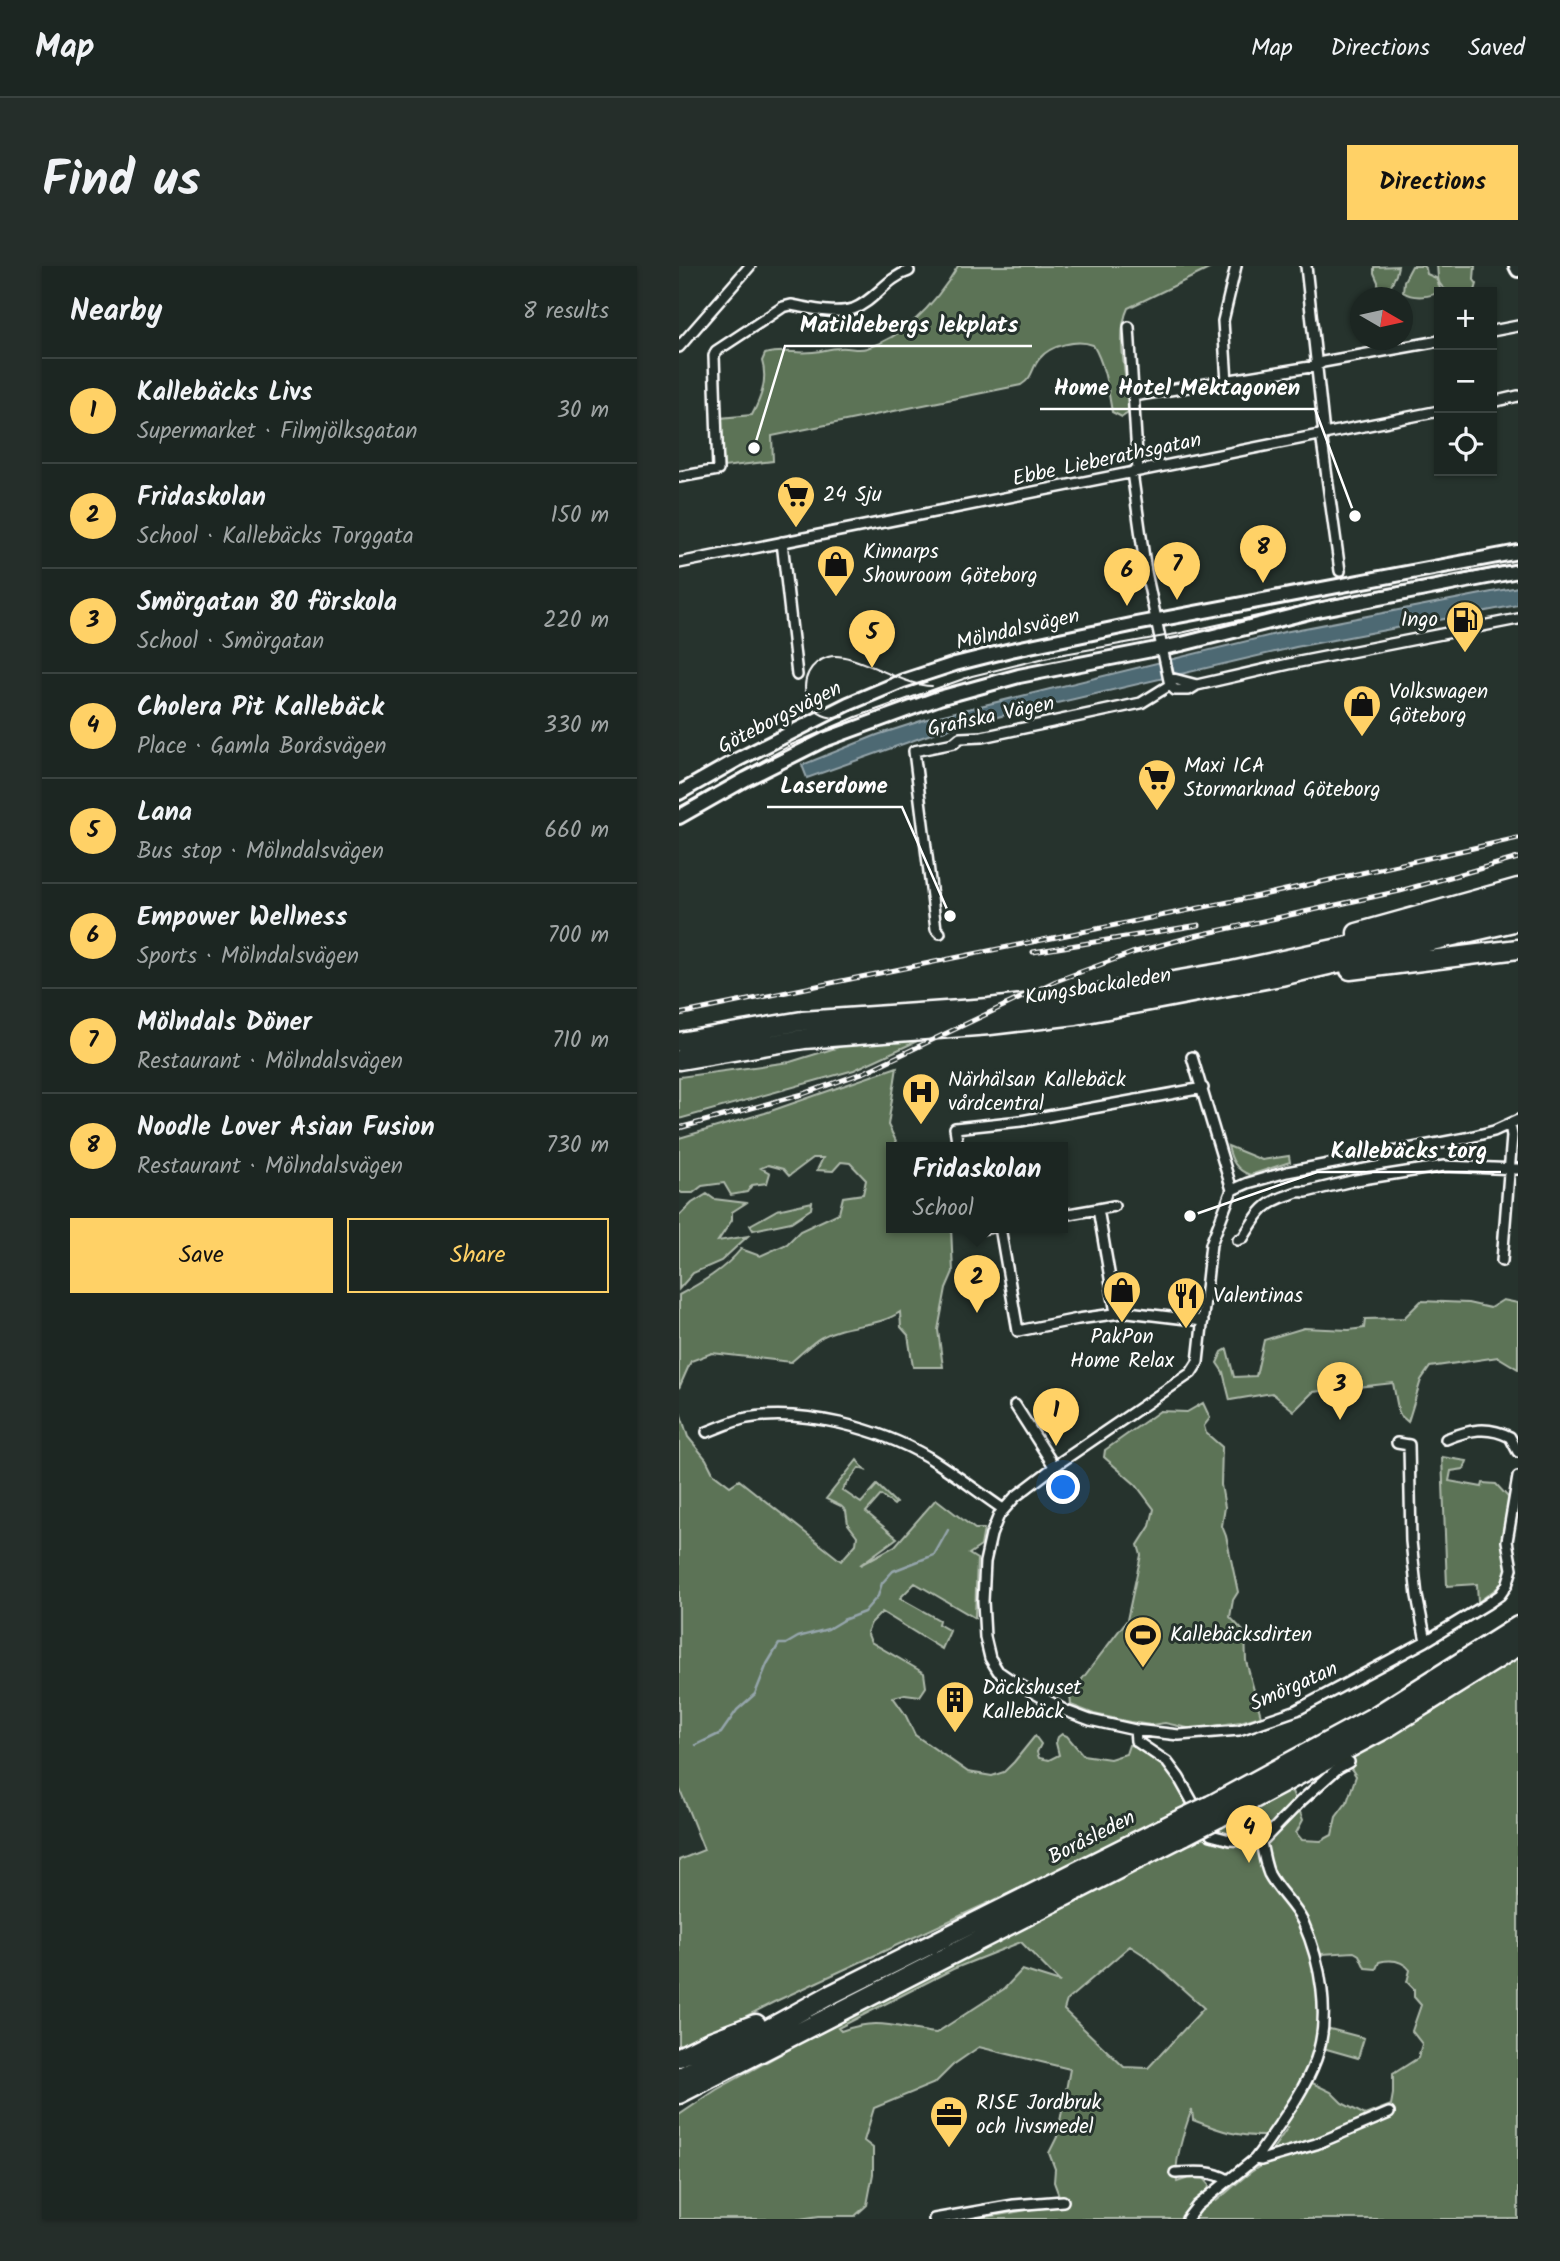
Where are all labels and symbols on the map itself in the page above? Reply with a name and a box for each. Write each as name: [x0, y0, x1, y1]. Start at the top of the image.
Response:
north arrow: [1350, 287, 1413, 350]
callout: Matildebergs lekplats: [785, 302, 1032, 346]
text: Matildebergs lekplats: [800, 308, 1018, 344]
callout: Home Hotel Mektagonen: [1040, 365, 1315, 409]
text: Home Hotel Mektagonen: [1054, 371, 1301, 407]
street label: Ebbe Lieberathsgatan: [1009, 424, 1205, 496]
supermarket icon: 24 Sju: [775, 474, 817, 529]
place label: 24 Sju: [823, 479, 882, 512]
pin: 8: [1240, 525, 1286, 583]
place label: Kinnarps Showroom Göteborg: [863, 536, 1038, 593]
pin: 7: [1154, 542, 1200, 600]
shop icon: Kinnarps Showroom Göteborg: [815, 543, 857, 598]
pin: 6: [1104, 548, 1150, 606]
fuel station icon: Ingo: [1444, 599, 1486, 654]
street label: Mölndalsvägen: [953, 600, 1083, 660]
place label: Ingo: [1401, 604, 1438, 637]
pin: 5: [849, 610, 895, 668]
street label: Göteborgsvägen: [712, 672, 848, 764]
place label: Volkswagen Göteborg: [1389, 676, 1488, 733]
shop icon: Volkswagen Göteborg: [1341, 683, 1383, 738]
street label: Grafiska Vägen: [924, 687, 1058, 747]
place label: Maxi ICA Stormarknad Göteborg: [1184, 750, 1380, 807]
supermarket icon: Maxi ICA Stormarknad Göteborg: [1136, 757, 1178, 812]
callout: Laserdome: [767, 763, 902, 807]
text: Laserdome: [780, 769, 888, 805]
street label: Kungsbackaleden: [1022, 959, 1174, 1015]
place label: Närhälsan Kallebäck vårdcentral: [948, 1064, 1126, 1121]
hospital icon: Närhälsan Kallebäck vårdcentral: [900, 1071, 942, 1126]
callout: Kallebäcks torg: [1317, 1128, 1501, 1172]
text: Kallebäcks torg: [1331, 1134, 1487, 1170]
pin: 2: [954, 1255, 1000, 1313]
shop icon: PakPon Home Relax: [1101, 1269, 1143, 1324]
restaurant icon: Valentinas: [1165, 1275, 1207, 1330]
place label: Valentinas: [1213, 1280, 1303, 1313]
place label: PakPon Home Relax: [1070, 1321, 1175, 1378]
pin: 3: [1317, 1362, 1363, 1420]
pin: 1: [1033, 1388, 1079, 1446]
your location: [1046, 1470, 1080, 1504]
sports icon: Kallebäcksdirten: [1122, 1614, 1164, 1669]
place label: Kallebäcksdirten: [1170, 1619, 1312, 1652]
street label: Smörgatan: [1245, 1653, 1343, 1721]
place label: Däckshuset Kallebäck: [982, 1672, 1082, 1729]
building icon: Däckshuset Kallebäck: [934, 1679, 976, 1734]
street label: Boråsleden: [1042, 1802, 1142, 1874]
pin: 4: [1226, 1805, 1272, 1863]
place label: RISE Jordbruk och livsmedel: [976, 2087, 1101, 2144]
office icon: RISE Jordbruk och livsmedel: [928, 2094, 970, 2149]

